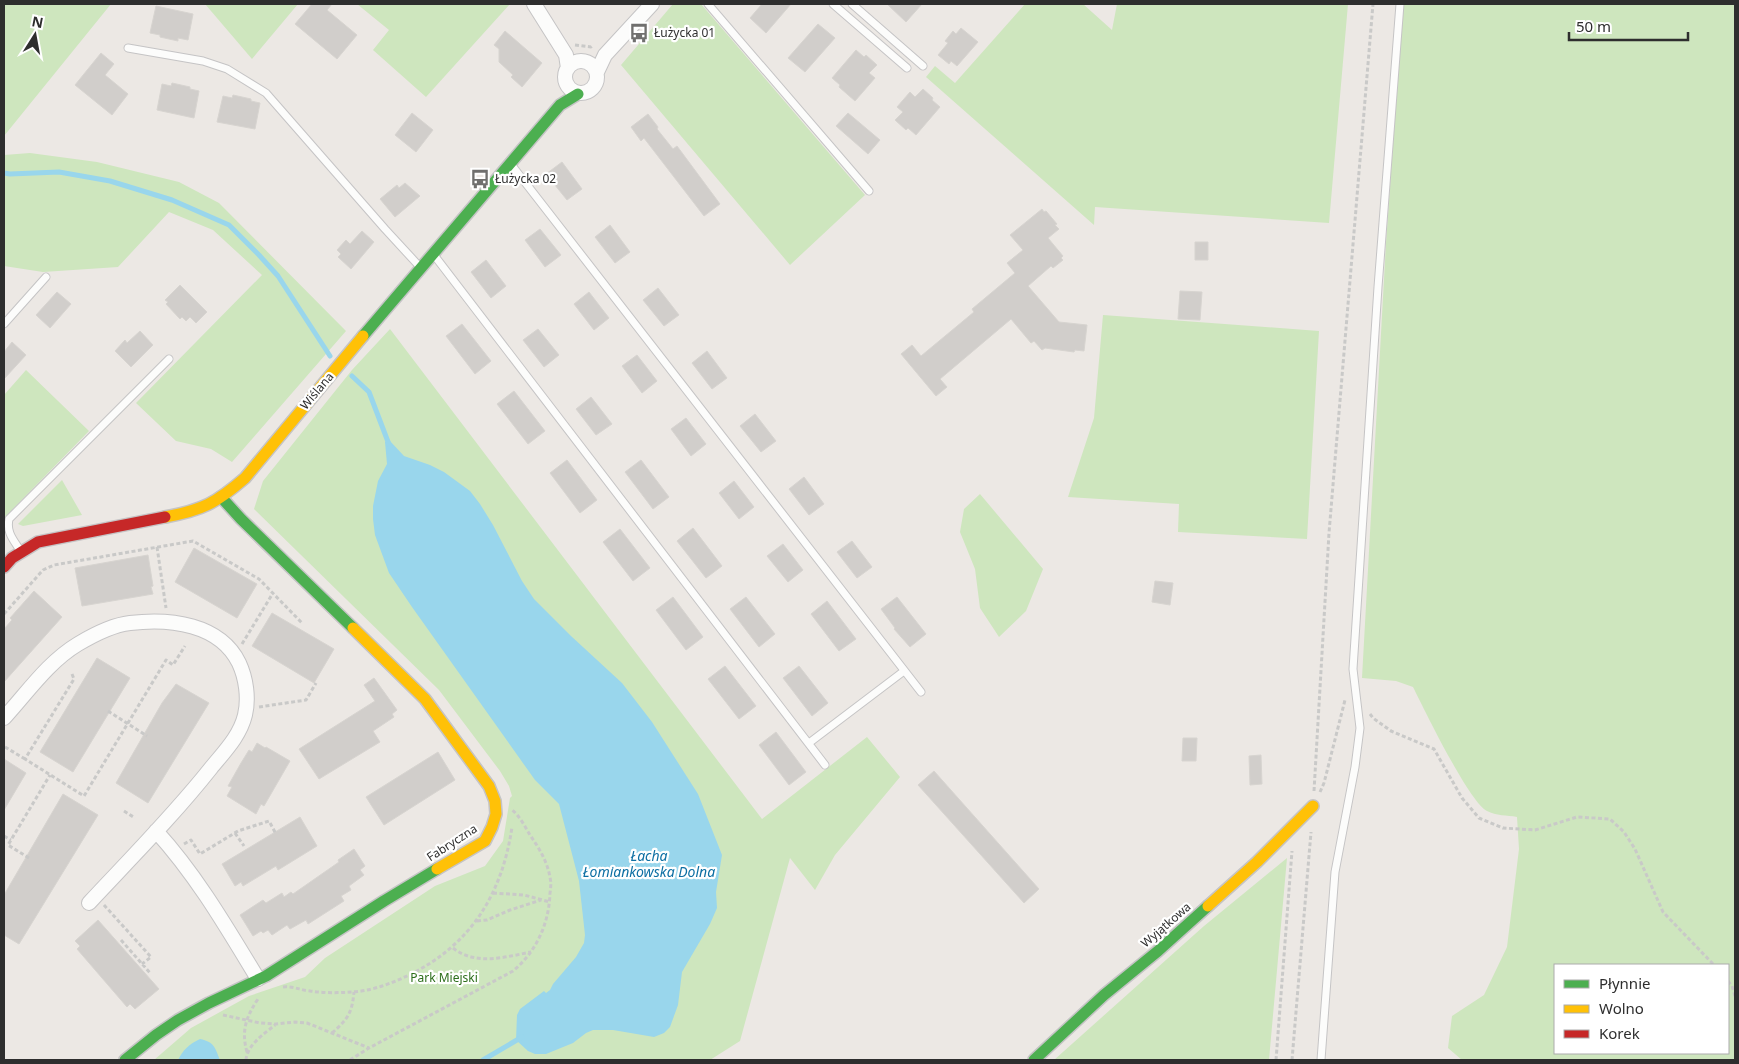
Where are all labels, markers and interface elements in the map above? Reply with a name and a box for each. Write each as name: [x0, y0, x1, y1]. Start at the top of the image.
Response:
north arrow: [10, 10, 60, 60]
scale bar: [1569, 10, 1688, 42]
text: N: [30, 11, 45, 32]
text: 50 m: [1576, 16, 1611, 36]
bus stop icon: Łużycka 01: [628, 22, 650, 44]
place label: Łużycka 01: [654, 24, 715, 41]
bus stop icon: Łużycka 02: [469, 168, 491, 190]
place label: Łużycka 02: [495, 170, 556, 187]
street label: Wiślana: [296, 368, 337, 413]
street label: Fabryczna: [423, 820, 480, 865]
water label: Łacha Łomiankowska Dolna: [583, 846, 715, 881]
street label: Wyjątkowa: [1137, 898, 1194, 951]
legend: [1554, 964, 1729, 1054]
park label: Park Miejski: [410, 969, 478, 986]
text: Płynnie: [1599, 973, 1650, 993]
text: Wolno: [1599, 998, 1644, 1018]
text: Korek: [1599, 1023, 1640, 1043]

